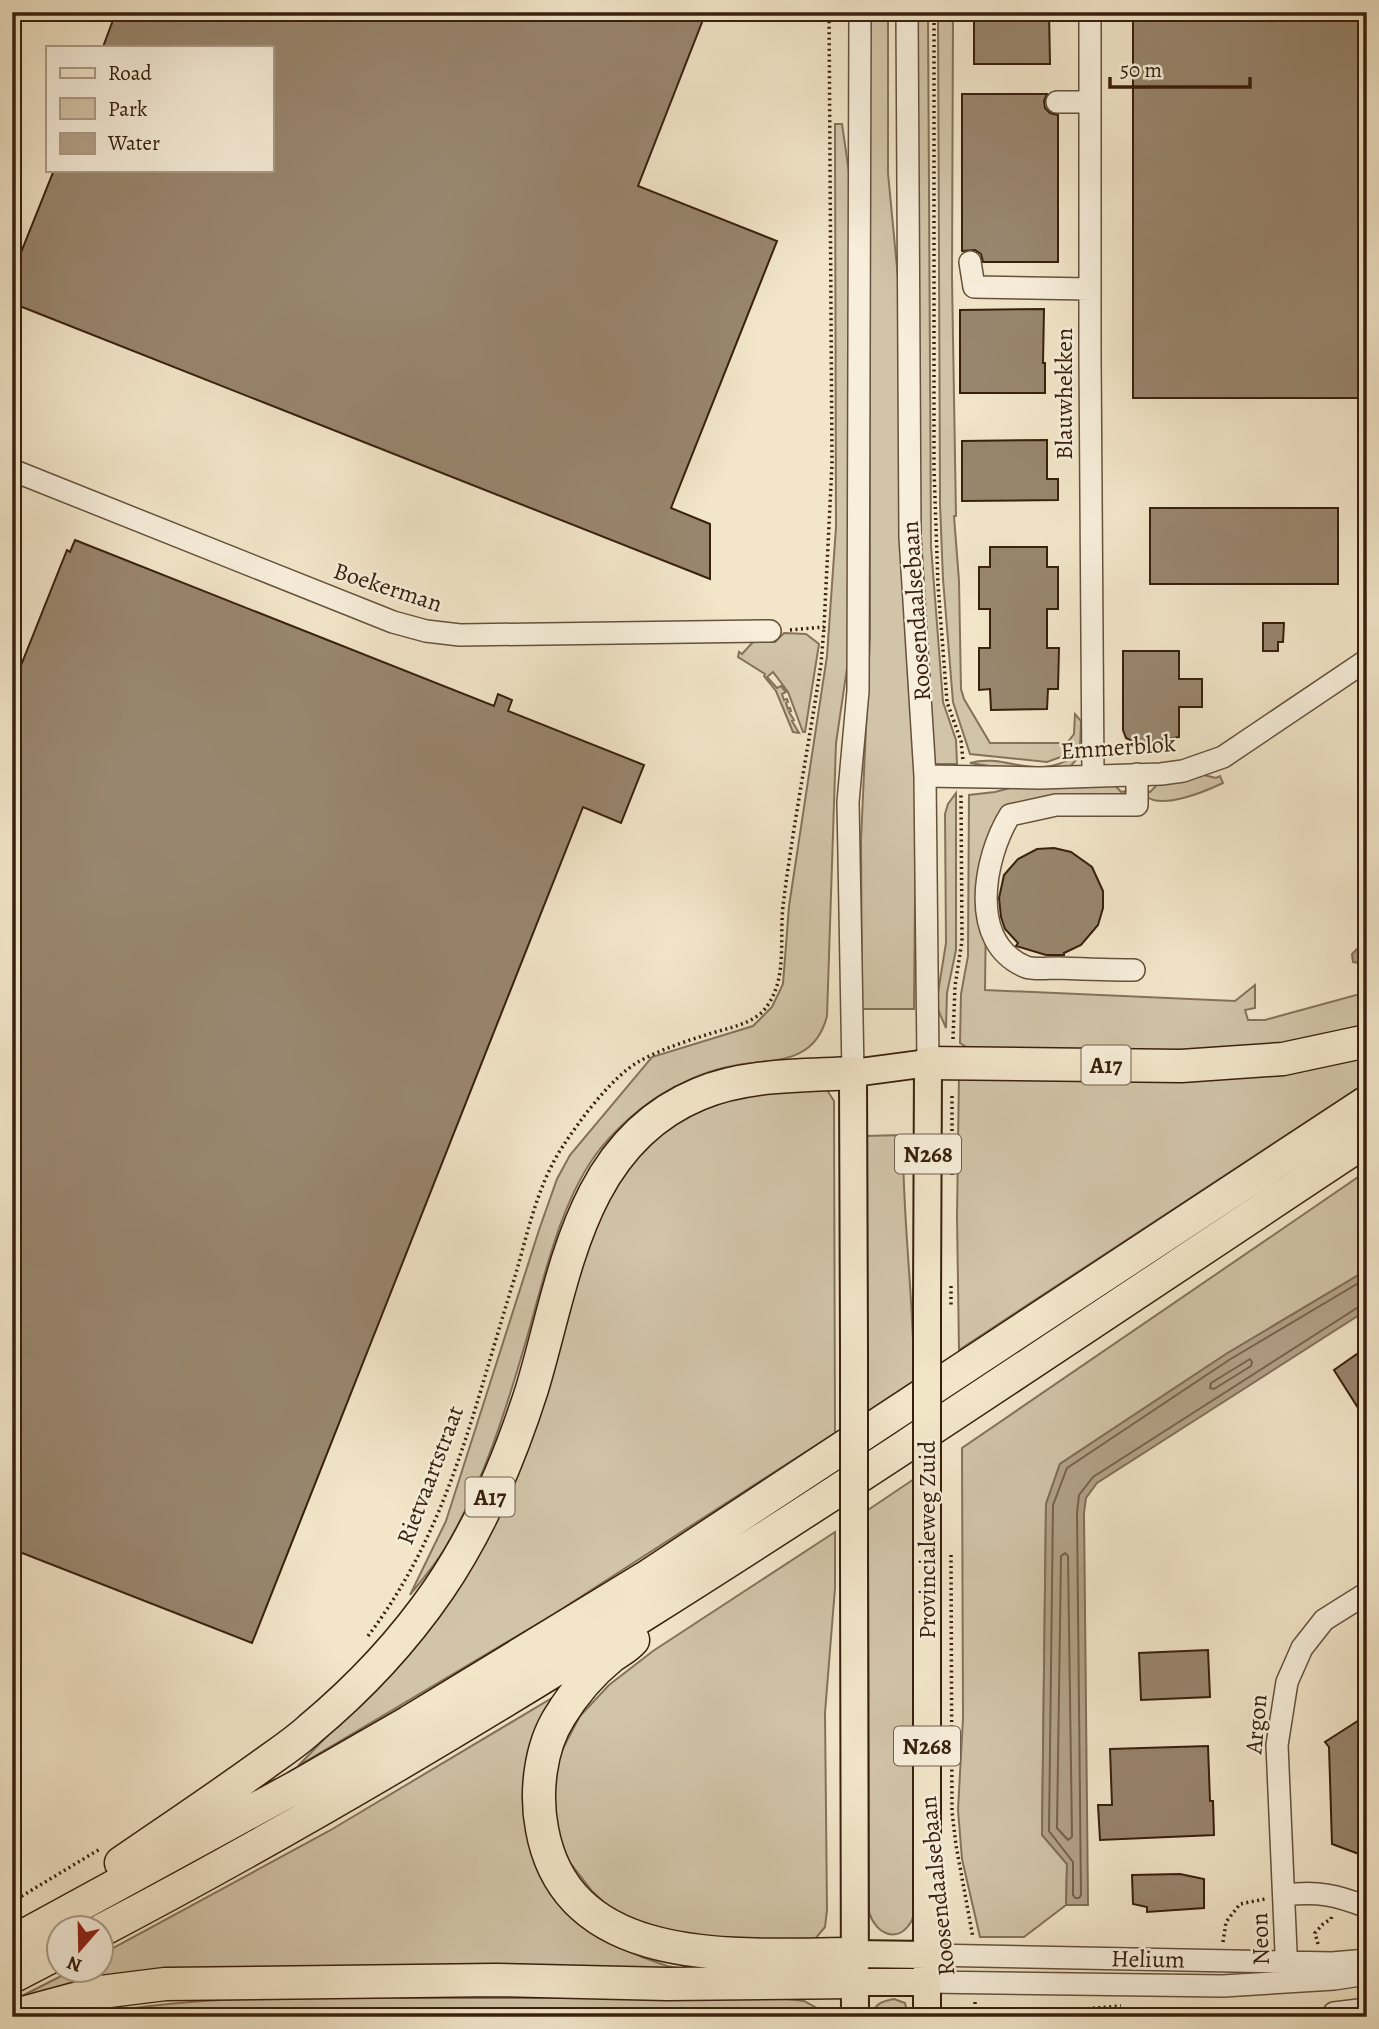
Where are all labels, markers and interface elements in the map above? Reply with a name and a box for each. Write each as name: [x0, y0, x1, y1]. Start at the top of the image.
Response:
legend: [46, 46, 273, 172]
scale bar: [1110, 46, 1250, 90]
text: 50 m: [1120, 56, 1162, 84]
text: Road: [108, 59, 152, 87]
text: Park: [108, 95, 148, 123]
text: Water: [107, 129, 160, 157]
street label: Blauwhekken: [1048, 328, 1080, 460]
street label: Roosendaalsebaan: [894, 520, 938, 702]
street label: Boekerman: [330, 554, 446, 620]
street label: Emmerblok: [1059, 727, 1177, 767]
road number: A17: [1082, 1046, 1130, 1084]
road number: N268: [895, 1134, 961, 1174]
street label: Rietvaartstraat: [389, 1401, 471, 1549]
street label: Provincialeweg Zuid: [911, 1441, 943, 1639]
road number: A17: [466, 1478, 514, 1516]
street label: Argon: [1237, 1693, 1275, 1756]
road number: N268: [894, 1726, 960, 1765]
street label: Roosendaalsebaan: [912, 1795, 962, 1977]
street label: Neon: [1243, 1912, 1277, 1966]
north arrow: [46, 1913, 116, 1983]
street label: Helium: [1111, 1942, 1185, 1976]
text: N: [63, 1949, 85, 1979]

